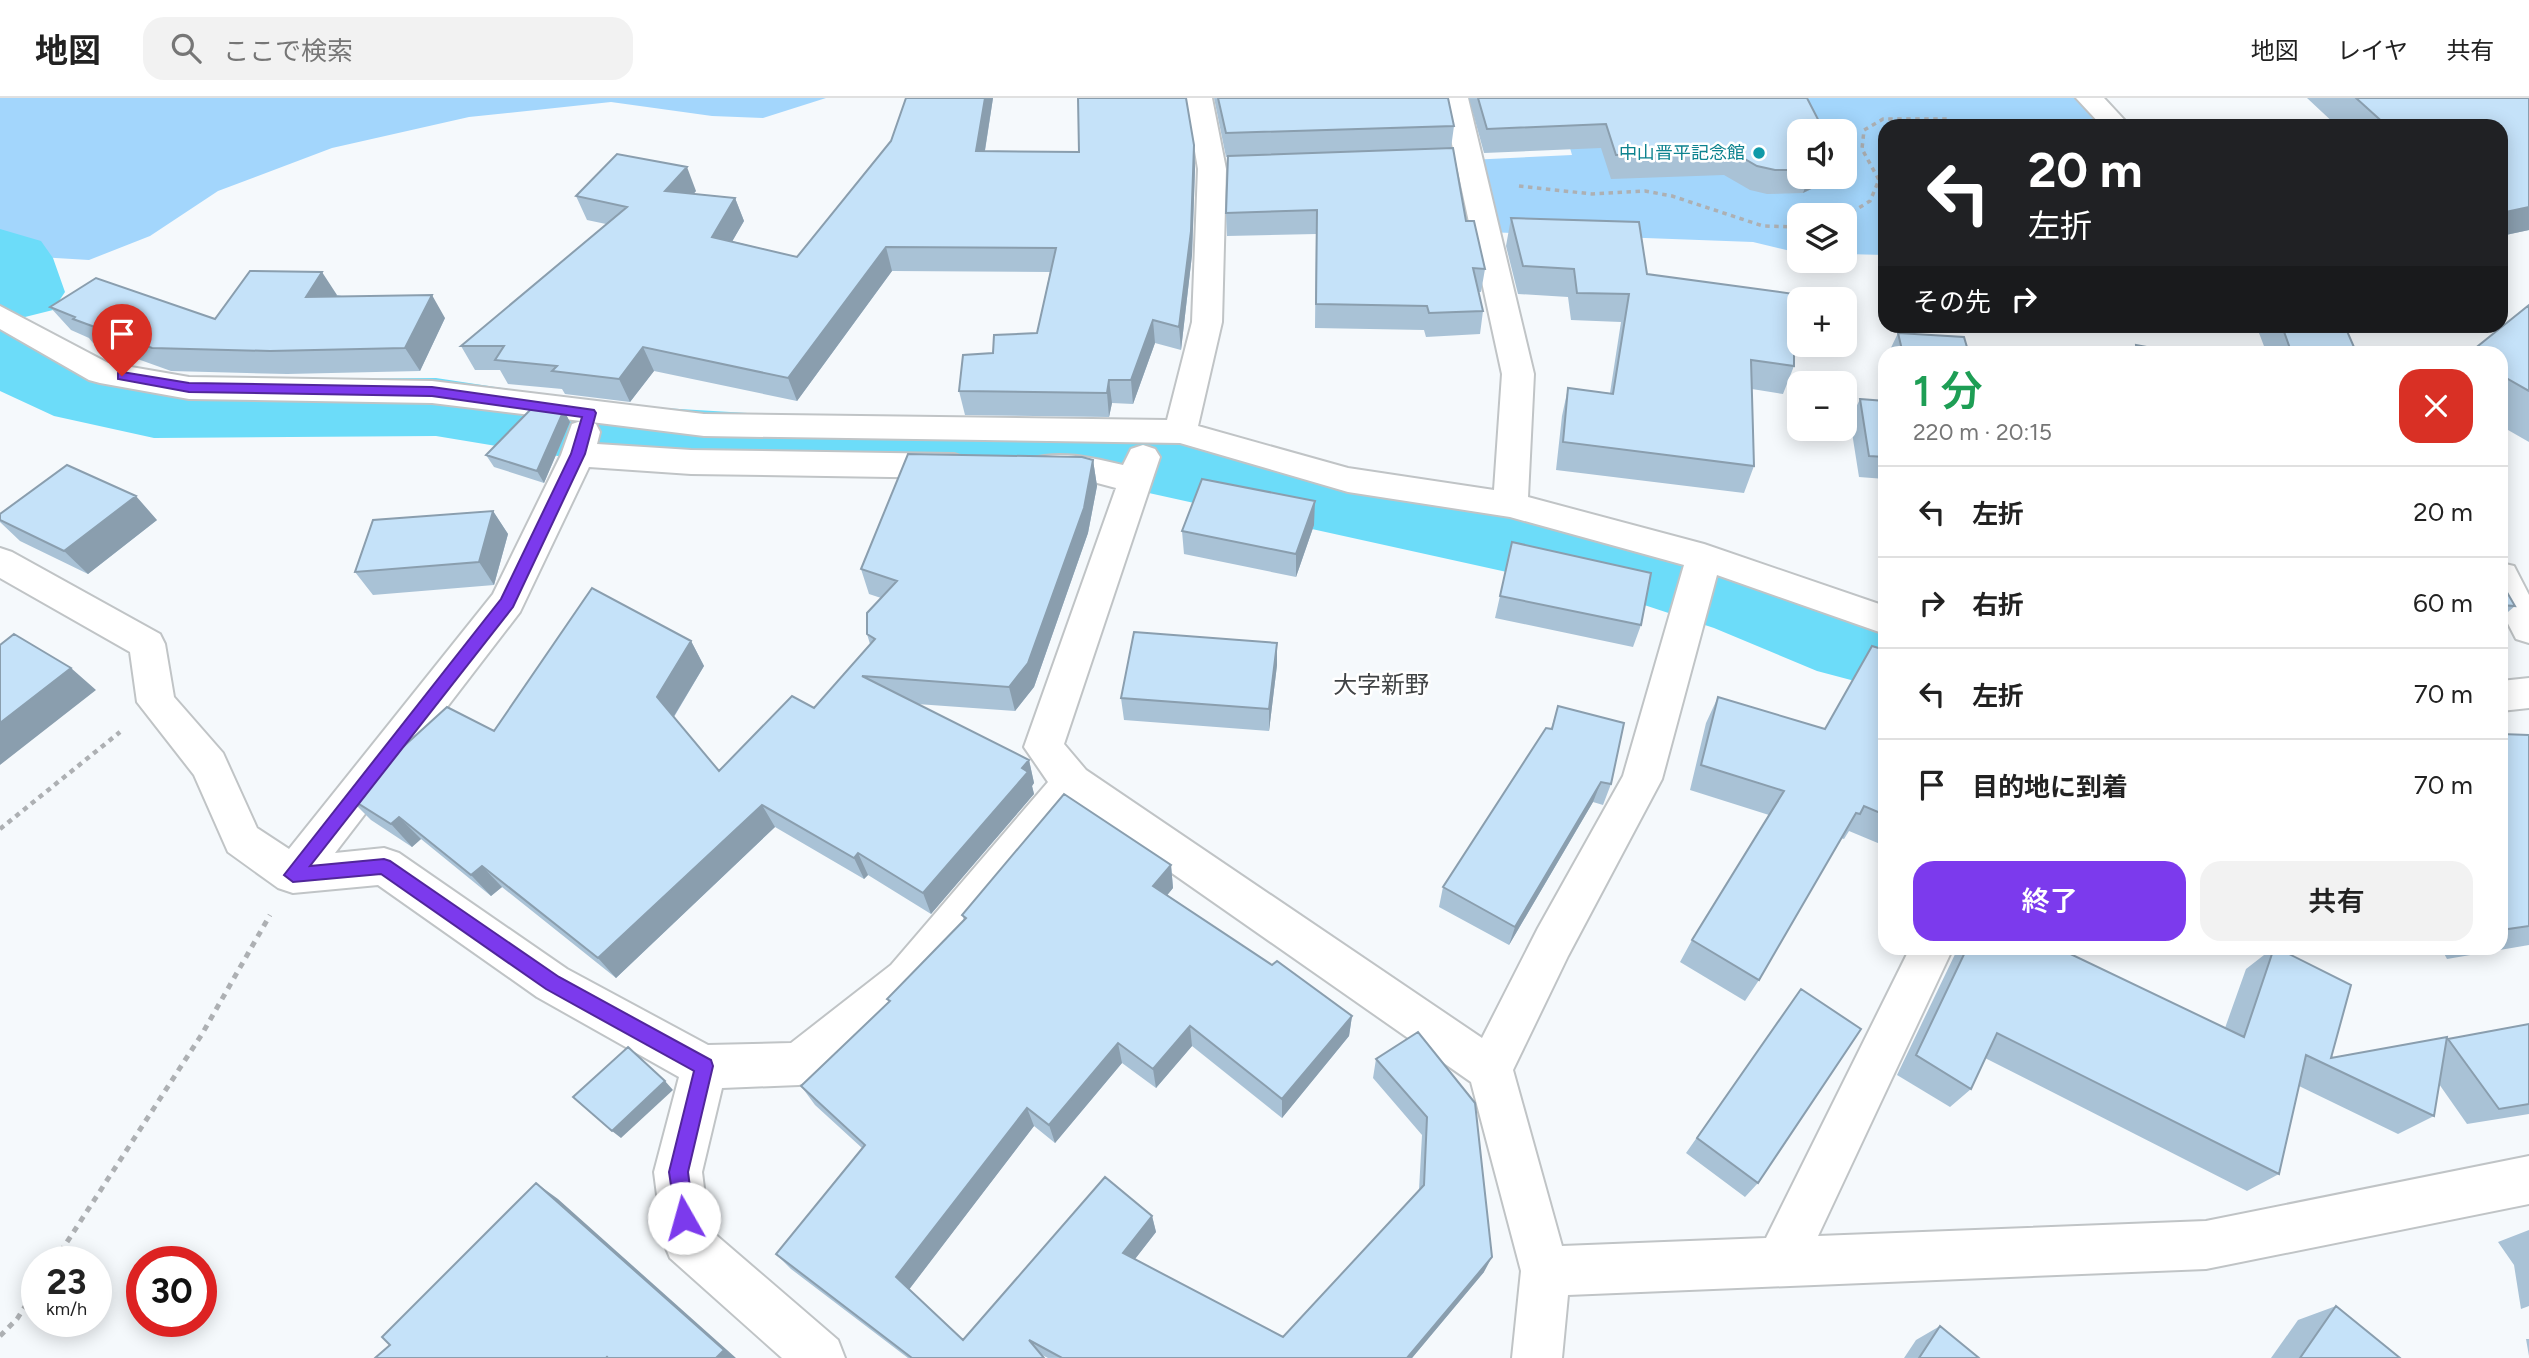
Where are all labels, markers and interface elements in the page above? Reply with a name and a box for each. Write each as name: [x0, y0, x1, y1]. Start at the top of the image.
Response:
search box: [143, 17, 633, 80]
icon: search: [167, 29, 205, 67]
text: 地図: [35, 31, 101, 70]
text: ここで検索: [223, 35, 353, 67]
text: 地図: [2251, 36, 2299, 65]
text: レイヤ: [2337, 36, 2408, 65]
text: 共有: [2446, 36, 2494, 65]
map controls: [1787, 119, 1857, 441]
button: sound: [1787, 119, 1857, 189]
text: 20 m: [2028, 140, 2143, 199]
place label: 中山晋平記念館: [1619, 142, 1745, 164]
marker: 中山晋平記念館: [1751, 145, 1767, 161]
icon: left: [1913, 147, 2004, 238]
button: layers: [1787, 203, 1857, 273]
text: 左折: [2028, 207, 2092, 245]
icon: right: [2005, 280, 2043, 318]
text: その先: [1913, 286, 1991, 318]
button: +: [1787, 287, 1857, 357]
pin: [92, 304, 152, 376]
icon: arrive: [103, 315, 141, 353]
text: 1 分: [1913, 366, 1983, 417]
button: close: [2399, 369, 2473, 443]
button: −: [1787, 371, 1857, 441]
text: 220 m · 20:15: [1913, 418, 2052, 446]
icon: left: [1913, 493, 1951, 531]
text: 20 m: [2413, 496, 2473, 528]
text: 左折: [1972, 498, 2024, 530]
icon: right: [1913, 584, 1951, 622]
text: 60 m: [2413, 587, 2473, 619]
text: 右折: [1972, 589, 2024, 621]
district label: 大字新野: [1333, 670, 1429, 699]
icon: left: [1913, 675, 1951, 713]
text: 70 m: [2414, 678, 2473, 710]
text: 左折: [1972, 680, 2024, 712]
icon: arrive: [1913, 766, 1951, 804]
text: 70 m: [2414, 769, 2473, 801]
text: 目的地に到着: [1972, 771, 2128, 803]
button: 終了: [1913, 861, 2186, 941]
button: 共有: [2200, 861, 2473, 941]
position arrow: [647, 1181, 721, 1255]
speed limit sign: 30: [126, 1246, 217, 1337]
text: 23: [47, 1261, 86, 1303]
text: km/h: [46, 1298, 87, 1320]

